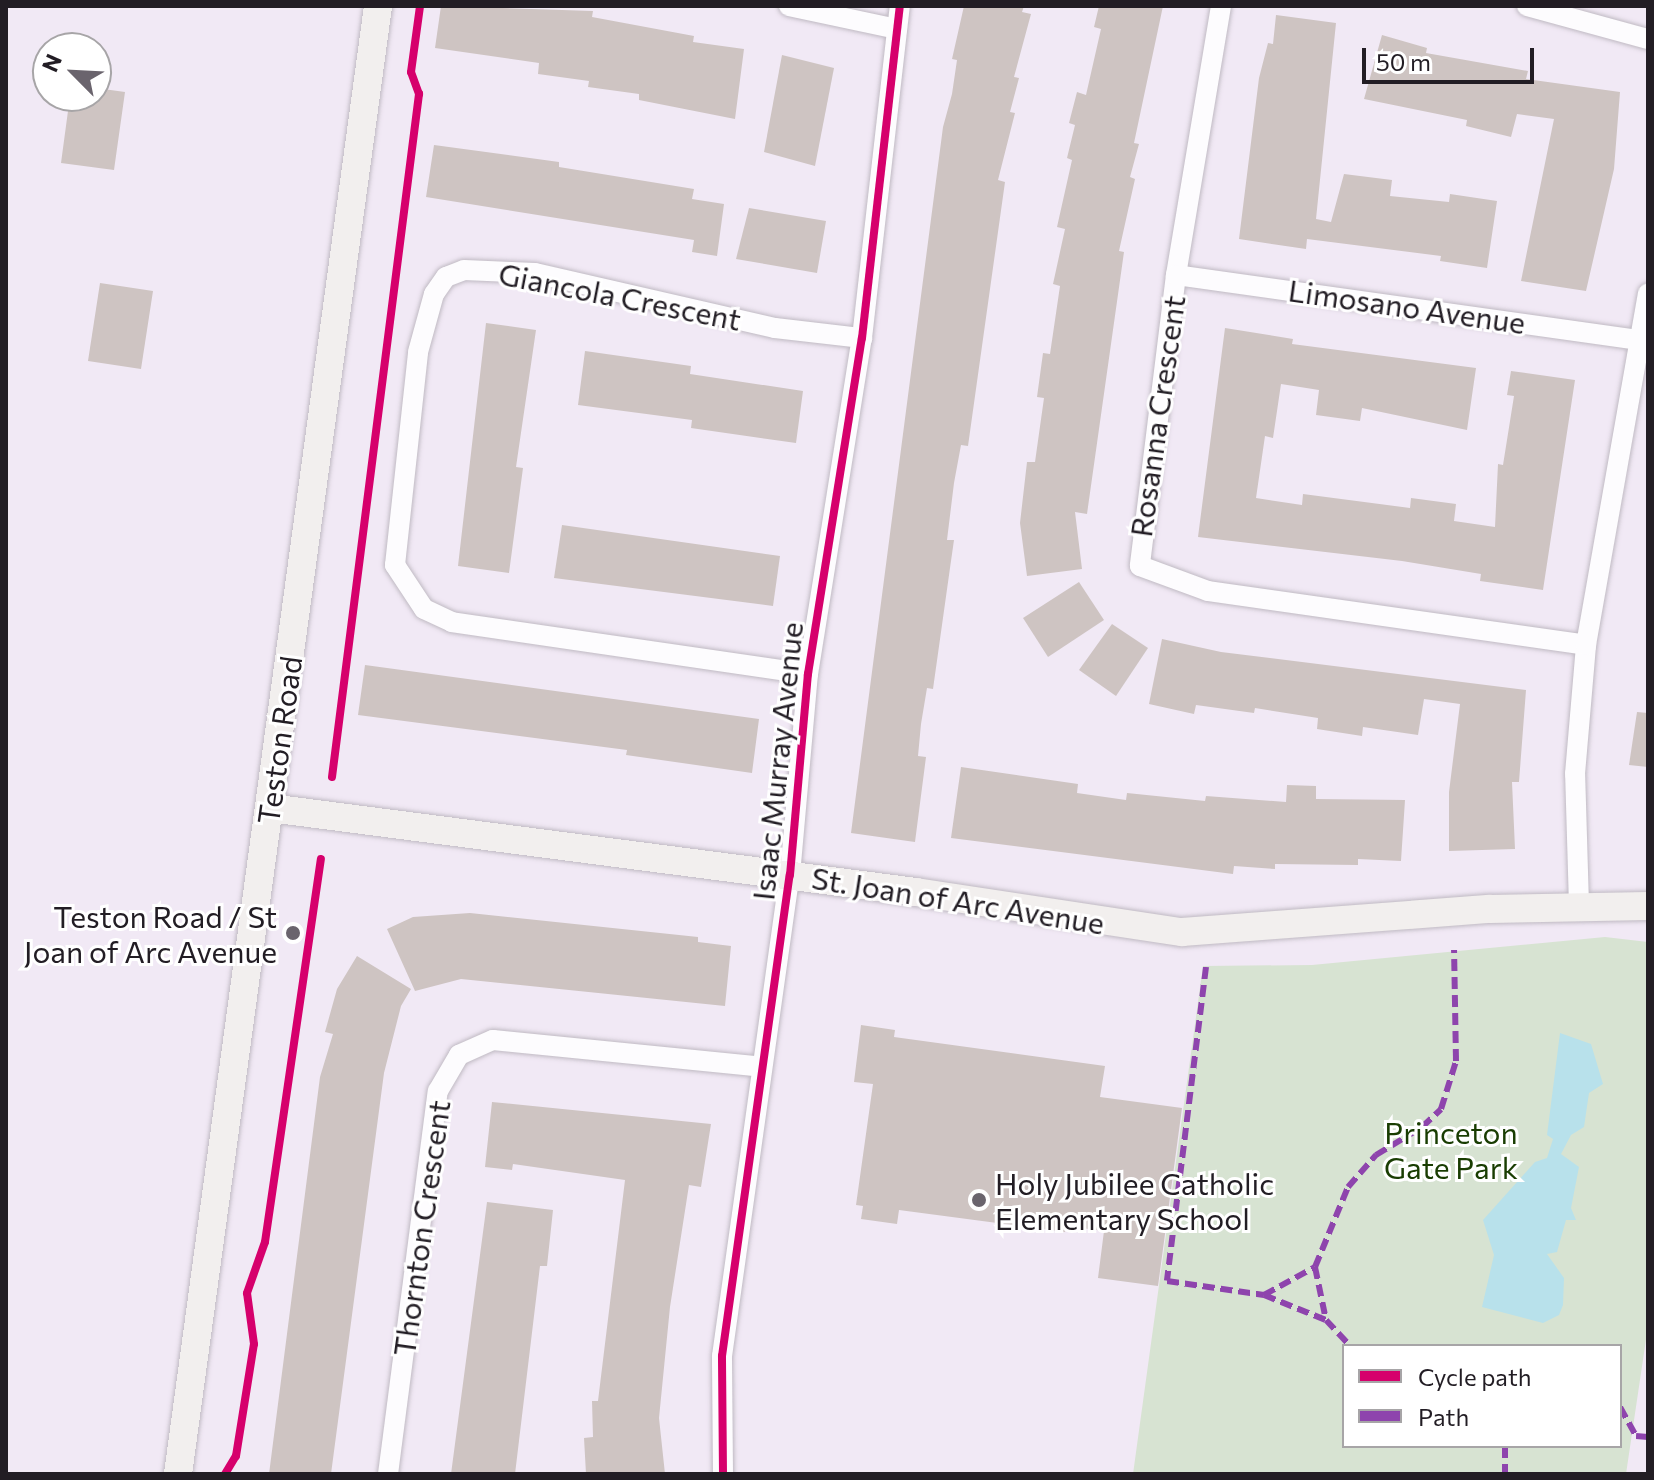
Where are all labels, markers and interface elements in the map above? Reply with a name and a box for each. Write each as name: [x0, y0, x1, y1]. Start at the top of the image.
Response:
north arrow: [32, 32, 112, 112]
scale bar: [1366, 32, 1538, 82]
text: 50 m: [1376, 47, 1431, 76]
text: N: [36, 50, 67, 76]
street label: Giancola Crescent: [496, 255, 744, 337]
street label: Limosano Avenue: [1286, 272, 1528, 340]
street label: Rosanna Crescent: [1122, 293, 1192, 539]
street label: Isaac Murray Avenue: [744, 620, 810, 902]
street label: Teston Road: [249, 654, 309, 826]
street label: St. Joan of Arc Avenue: [809, 859, 1107, 941]
place label: Teston Road / St Joan of Arc Avenue: [24, 898, 277, 968]
marker: Teston Road / St Joan of Arc Avenue: [284, 924, 302, 942]
street label: Thornton Crescent: [385, 1098, 457, 1358]
park label: Princeton Gate Park: [1384, 1114, 1518, 1184]
place label: Holy Jubilee Catholic Elementary School: [995, 1165, 1274, 1236]
marker: Holy Jubilee Catholic Elementary School: [970, 1191, 988, 1209]
legend: [1342, 1344, 1622, 1448]
text: Cycle path: [1418, 1362, 1532, 1391]
text: Path: [1418, 1402, 1469, 1431]

